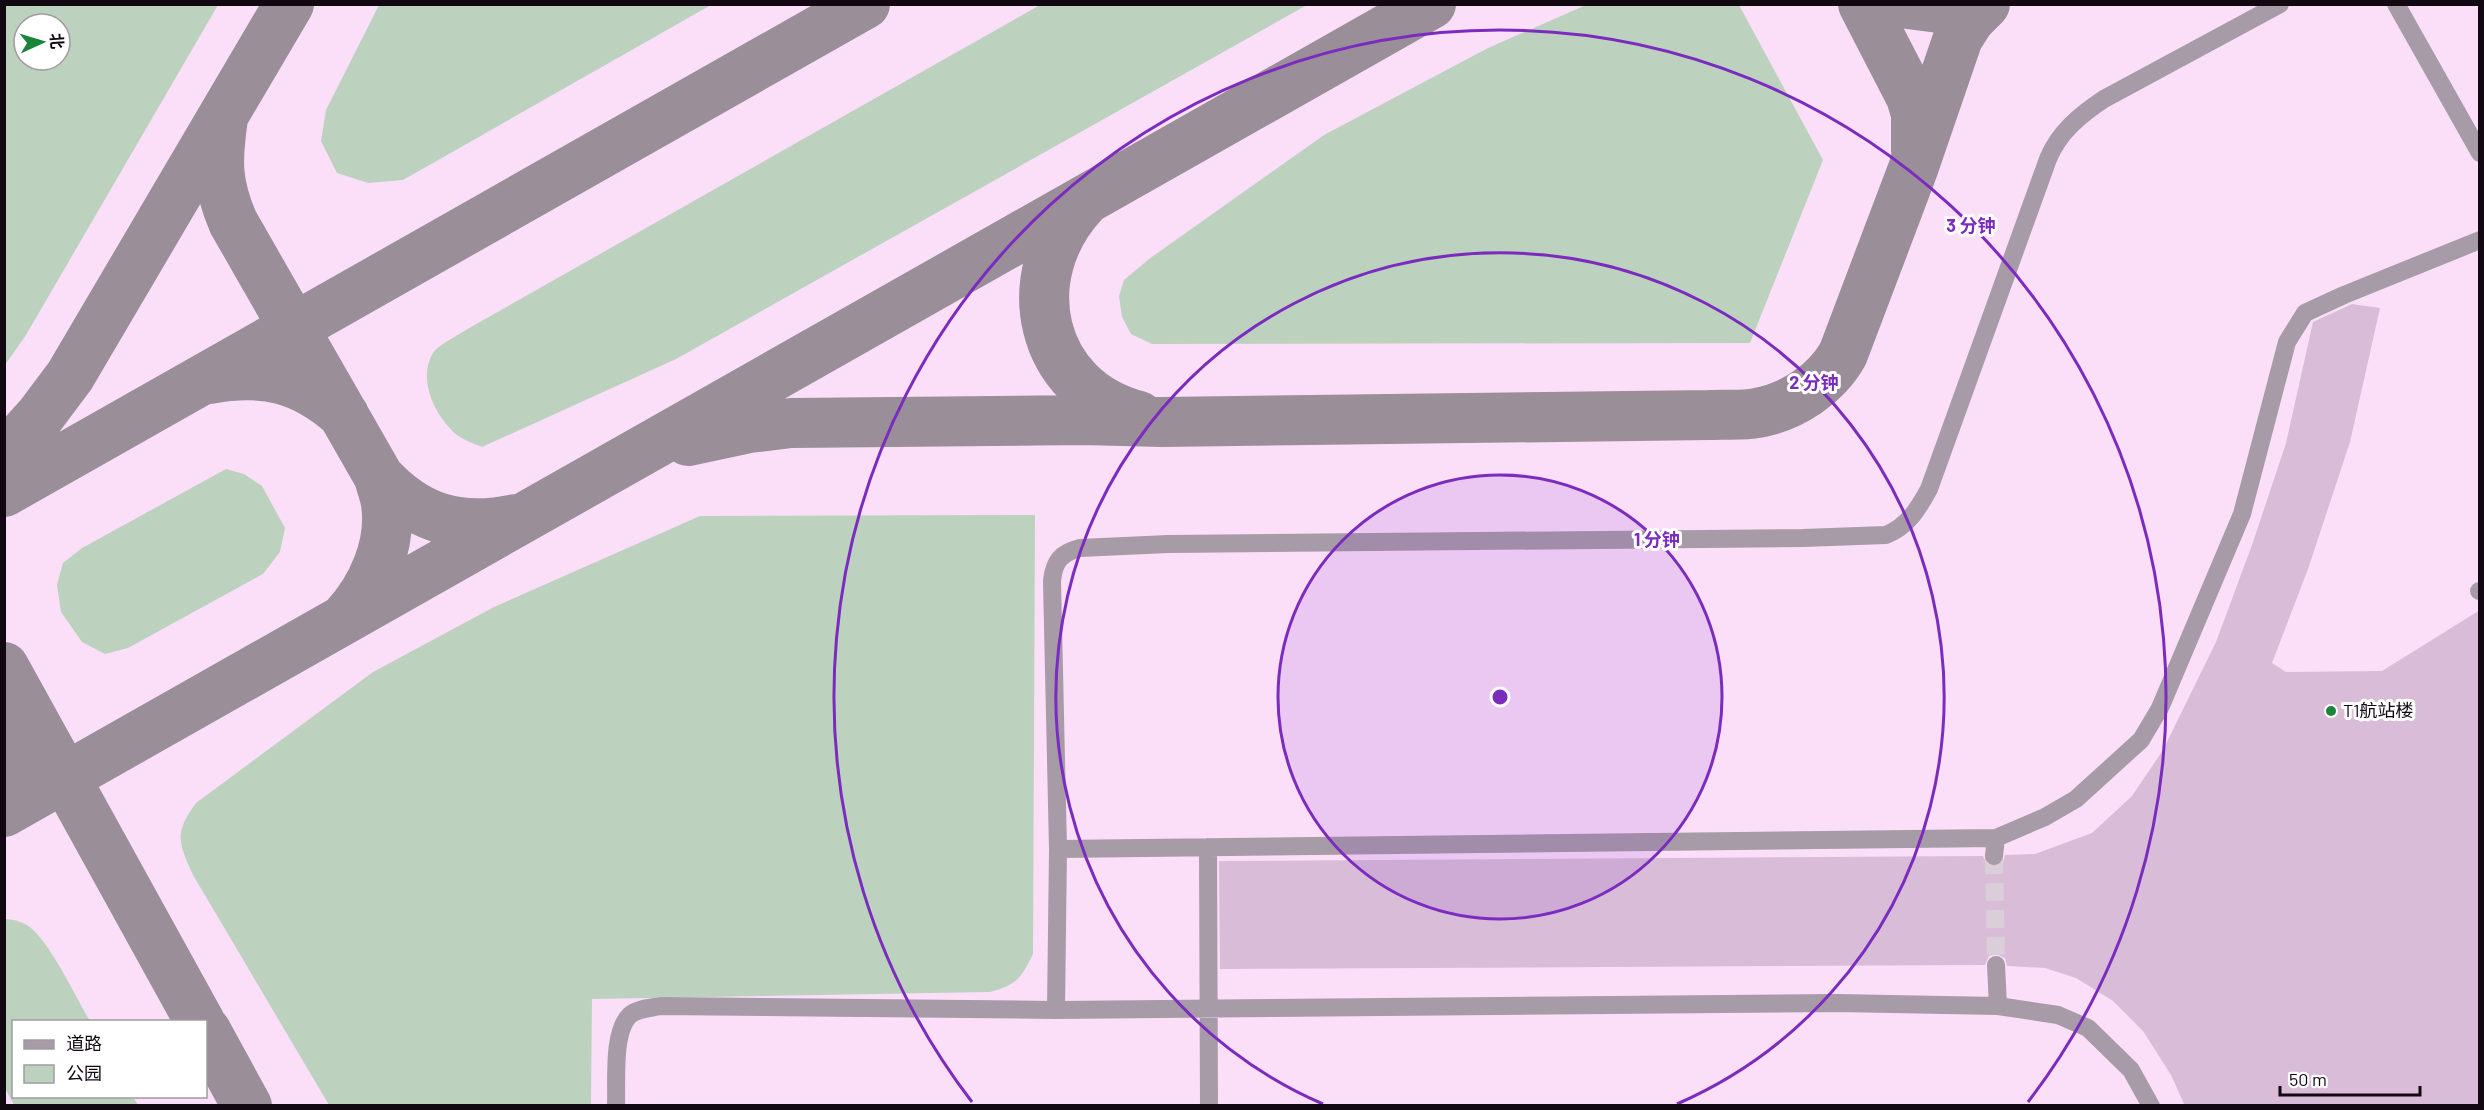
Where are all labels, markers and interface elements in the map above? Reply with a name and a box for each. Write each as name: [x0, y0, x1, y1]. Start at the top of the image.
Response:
north arrow: [12, 12, 72, 72]
text: 北: [47, 32, 67, 50]
text: 3 分钟: [1946, 214, 1996, 236]
text: 2 分钟: [1789, 371, 1839, 393]
text: 1 分钟: [1634, 528, 1680, 550]
centre of rings: [1490, 687, 1510, 707]
place label: T1航站楼: [2343, 699, 2414, 721]
marker: T1航站楼: [2324, 704, 2338, 718]
legend: [12, 1020, 207, 1098]
text: 道路: [66, 1032, 102, 1054]
scale bar: [2280, 1059, 2420, 1097]
text: 公园: [66, 1062, 102, 1084]
text: 50 m: [2289, 1068, 2327, 1090]

